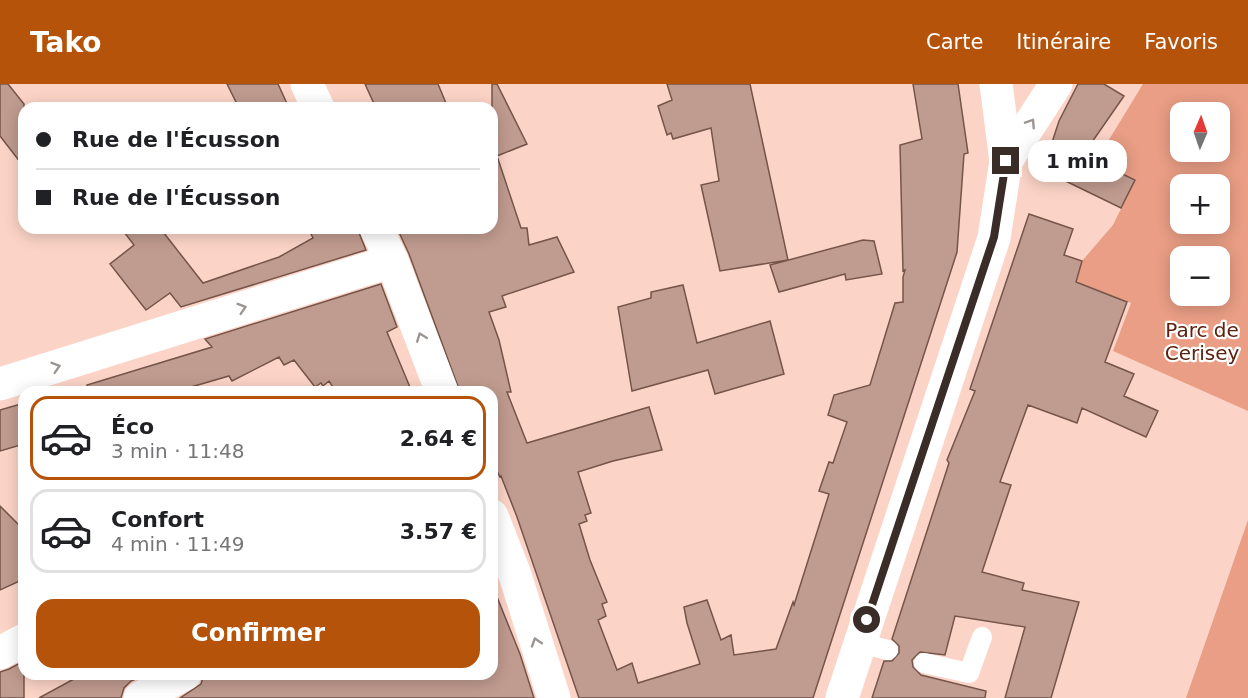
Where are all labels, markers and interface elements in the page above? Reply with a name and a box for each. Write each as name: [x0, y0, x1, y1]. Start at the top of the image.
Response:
text: Tako: [30, 26, 102, 59]
text: Carte: [926, 30, 983, 54]
text: Itinéraire: [1016, 30, 1111, 54]
text: Favoris: [1144, 30, 1218, 54]
north arrow: [1170, 102, 1230, 162]
map controls: [1170, 102, 1230, 306]
one-way arrow: [1023, 118, 1034, 129]
text: Rue de l'Écusson: [72, 127, 280, 152]
callout: 1 min: [1027, 140, 1126, 182]
route end: [992, 147, 1019, 174]
text: 1 min: [1046, 149, 1109, 173]
button: +: [1170, 174, 1230, 234]
text: Rue de l'Écusson: [72, 185, 280, 210]
button: −: [1170, 246, 1230, 306]
one-way arrow: [236, 303, 247, 315]
park label: Parc de Cerisey: [1165, 318, 1239, 365]
one-way arrow: [416, 332, 428, 343]
one-way arrow: [50, 361, 61, 374]
icon: car: [39, 411, 93, 465]
text: Éco: [111, 414, 154, 439]
text: 2.64 €: [400, 426, 477, 451]
text: 3 min · 11:48: [111, 439, 245, 463]
icon: car: [39, 504, 93, 558]
text: Confort: [111, 507, 204, 532]
text: 3.57 €: [400, 519, 477, 544]
text: 4 min · 11:49: [111, 532, 245, 556]
button: Confirmer: [36, 599, 480, 668]
route start: [853, 606, 880, 633]
one-way arrow: [531, 637, 544, 648]

